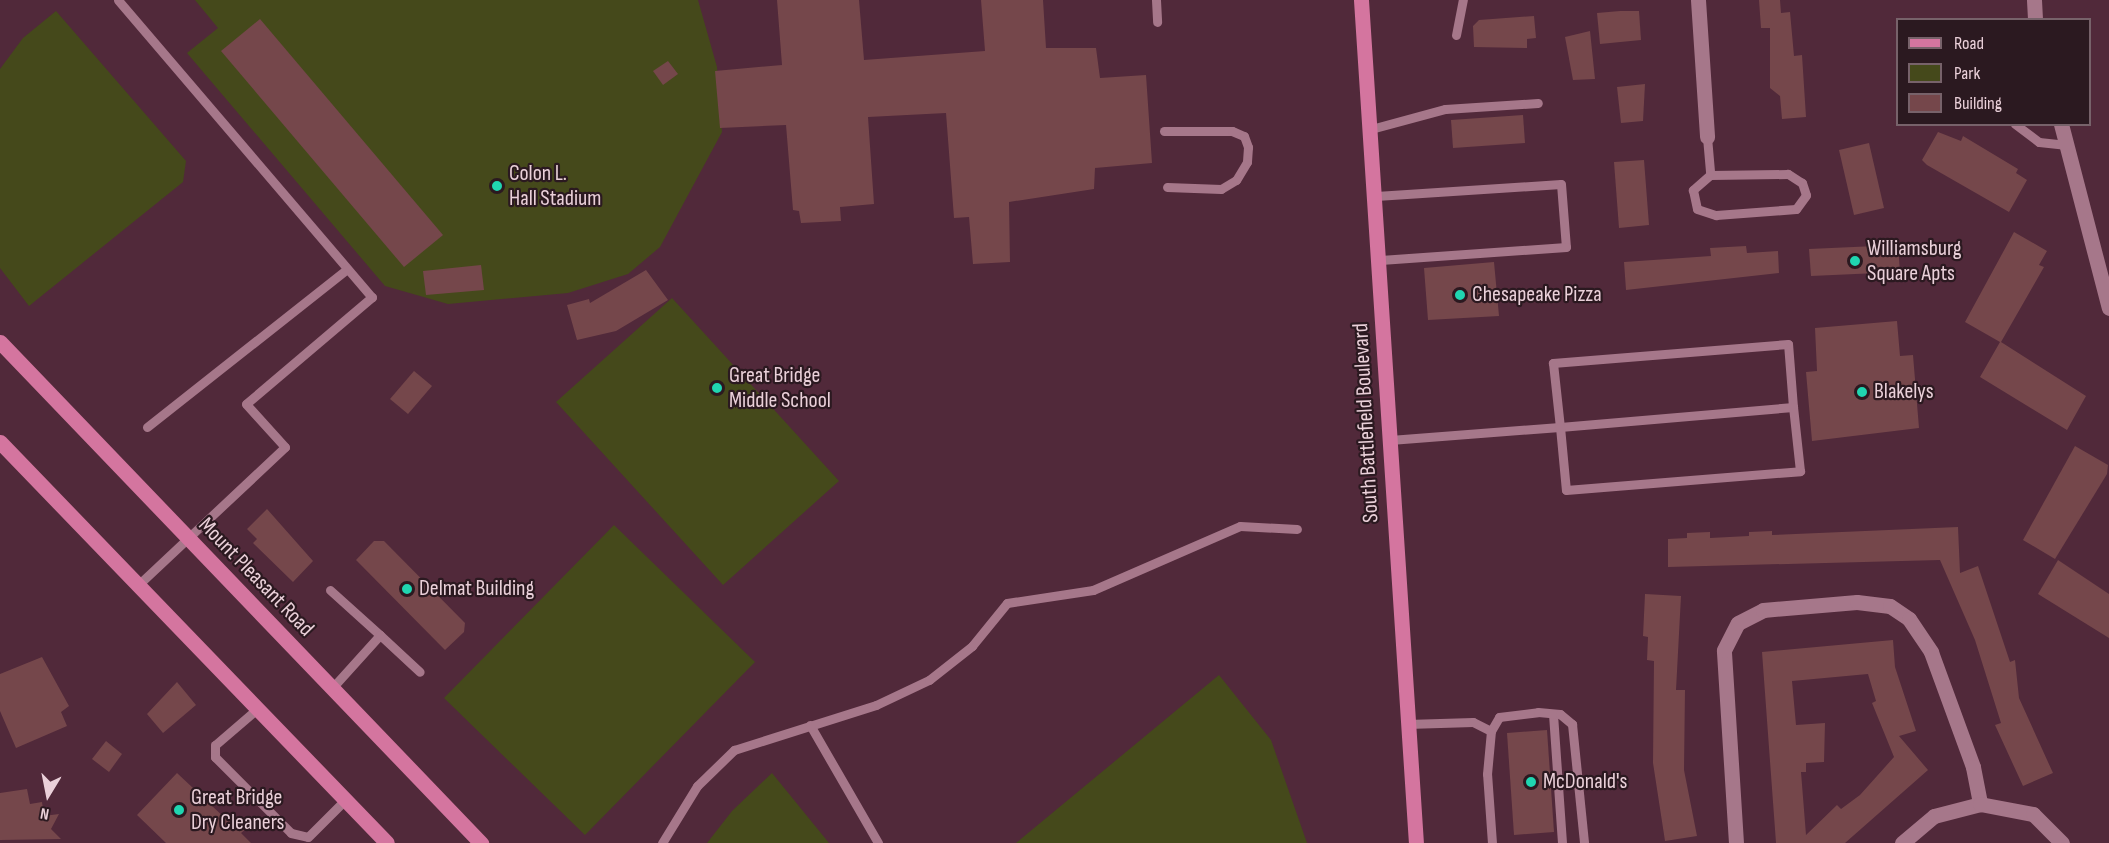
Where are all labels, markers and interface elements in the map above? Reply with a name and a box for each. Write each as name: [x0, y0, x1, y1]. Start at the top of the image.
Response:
legend: [1896, 18, 2091, 126]
text: Road: [1954, 33, 1984, 54]
text: Park: [1954, 63, 1980, 84]
text: Building: [1954, 93, 2002, 114]
place label: Colon L. Hall Stadium: [509, 160, 601, 212]
marker: Colon L. Hall Stadium: [490, 179, 504, 193]
place label: Williamsburg Square Apts: [1867, 235, 1961, 286]
marker: Williamsburg Square Apts: [1848, 254, 1862, 268]
place label: Chesapeake Pizza: [1472, 282, 1602, 308]
marker: Chesapeake Pizza: [1453, 288, 1467, 302]
street label: South Battlefield Boulevard: [1348, 322, 1384, 524]
place label: Great Bridge Middle School: [729, 362, 831, 414]
place label: Blakelys: [1874, 379, 1934, 405]
marker: Great Bridge Middle School: [710, 381, 724, 395]
marker: Blakelys: [1855, 385, 1869, 399]
street label: Mount Pleasant Road: [193, 512, 319, 642]
place label: Delmat Building: [419, 576, 534, 602]
marker: Delmat Building: [400, 582, 414, 596]
north arrow: [18, 765, 78, 825]
place label: McDonald's: [1543, 769, 1627, 795]
marker: McDonald's: [1524, 775, 1538, 789]
place label: Great Bridge Dry Cleaners: [191, 784, 285, 836]
text: N: [39, 803, 51, 823]
marker: Great Bridge Dry Cleaners: [172, 803, 186, 817]

